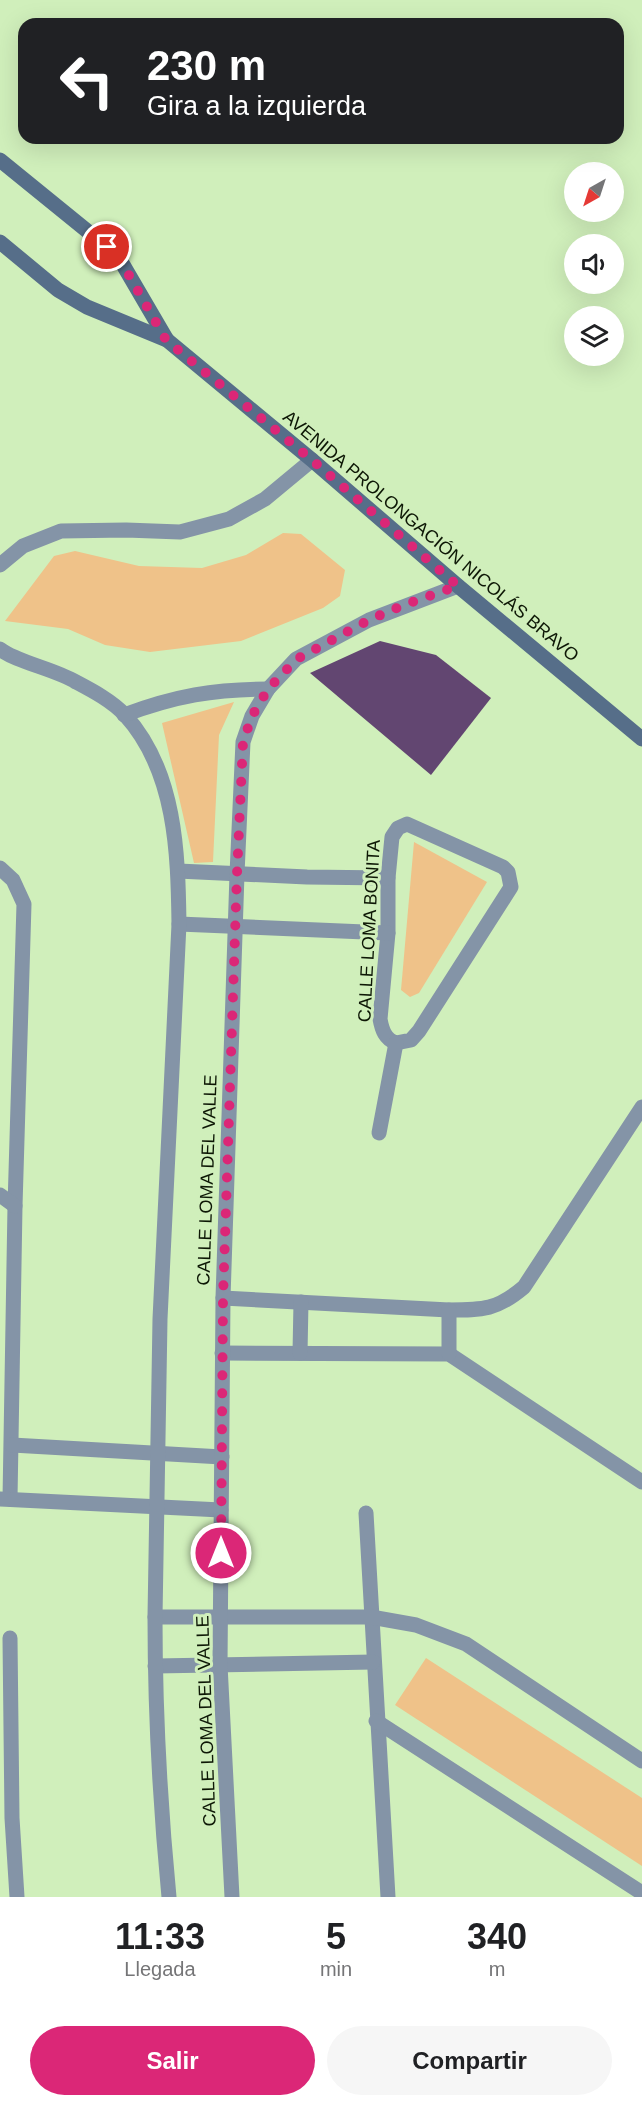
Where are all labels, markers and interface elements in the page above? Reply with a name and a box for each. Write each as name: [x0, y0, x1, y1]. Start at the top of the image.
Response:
icon: left: [48, 42, 126, 120]
text: 230 m: [147, 42, 266, 89]
text: Gira a la izquierda: [147, 91, 366, 121]
north arrow: [564, 162, 624, 222]
map controls: [564, 162, 624, 366]
pin: [81, 221, 132, 272]
icon: arrive: [90, 230, 123, 263]
button: sound: [564, 234, 624, 294]
button: layers: [564, 306, 624, 366]
street label: AVENIDA PROLONGACIÓN NICOLÁS BRAVO: [279, 406, 583, 666]
street label: CALLE LOMA BONITA: [354, 839, 384, 1023]
street label: CALLE LOMA DEL VALLE: [193, 1074, 221, 1286]
position arrow: [189, 1521, 253, 1585]
street label: CALLE LOMA DEL VALLE: [192, 1615, 220, 1827]
text: 11:33: [115, 1916, 205, 1957]
text: 5: [326, 1916, 346, 1957]
text: 340: [467, 1916, 527, 1957]
text: Llegada: [124, 1958, 196, 1980]
text: min: [320, 1958, 352, 1980]
text: m: [489, 1958, 505, 1980]
button: Salir: [30, 2026, 315, 2095]
button: Compartir: [327, 2026, 612, 2095]

